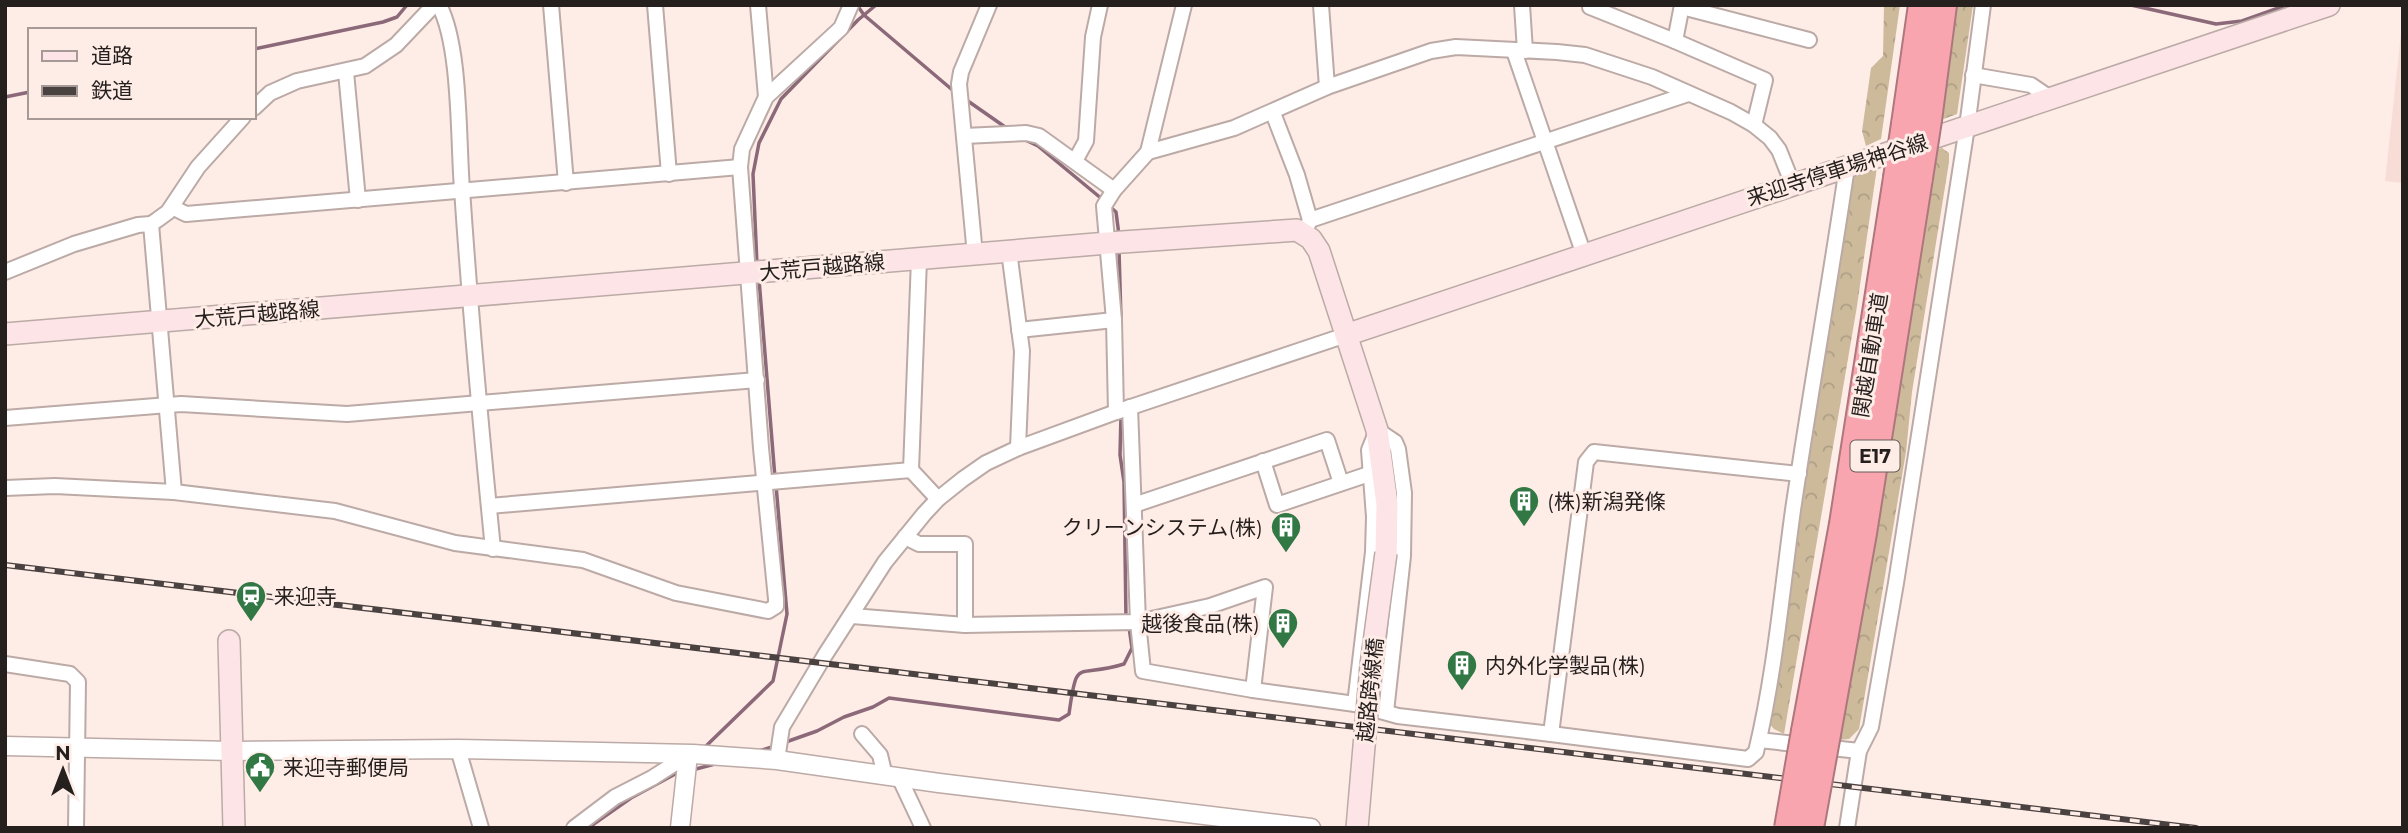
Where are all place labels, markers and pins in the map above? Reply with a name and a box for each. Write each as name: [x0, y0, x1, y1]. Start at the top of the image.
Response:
building icon: (株)新潟発條: [1507, 484, 1541, 528]
place label: (株)新潟発條: [1547, 489, 1666, 514]
building icon: クリーンシステム(株): [1269, 510, 1303, 554]
place label: クリーンシステム(株): [1062, 515, 1263, 540]
station icon: 来迎寺: [234, 579, 268, 623]
place label: 来迎寺: [274, 584, 337, 609]
building icon: 越後食品(株): [1266, 606, 1300, 650]
place label: 越後食品(株): [1141, 611, 1260, 636]
building icon: 内外化学製品(株): [1445, 648, 1479, 692]
place label: 内外化学製品(株): [1485, 653, 1646, 678]
public building icon: 来迎寺郵便局: [243, 750, 277, 794]
place label: 来迎寺郵便局: [283, 755, 409, 780]

